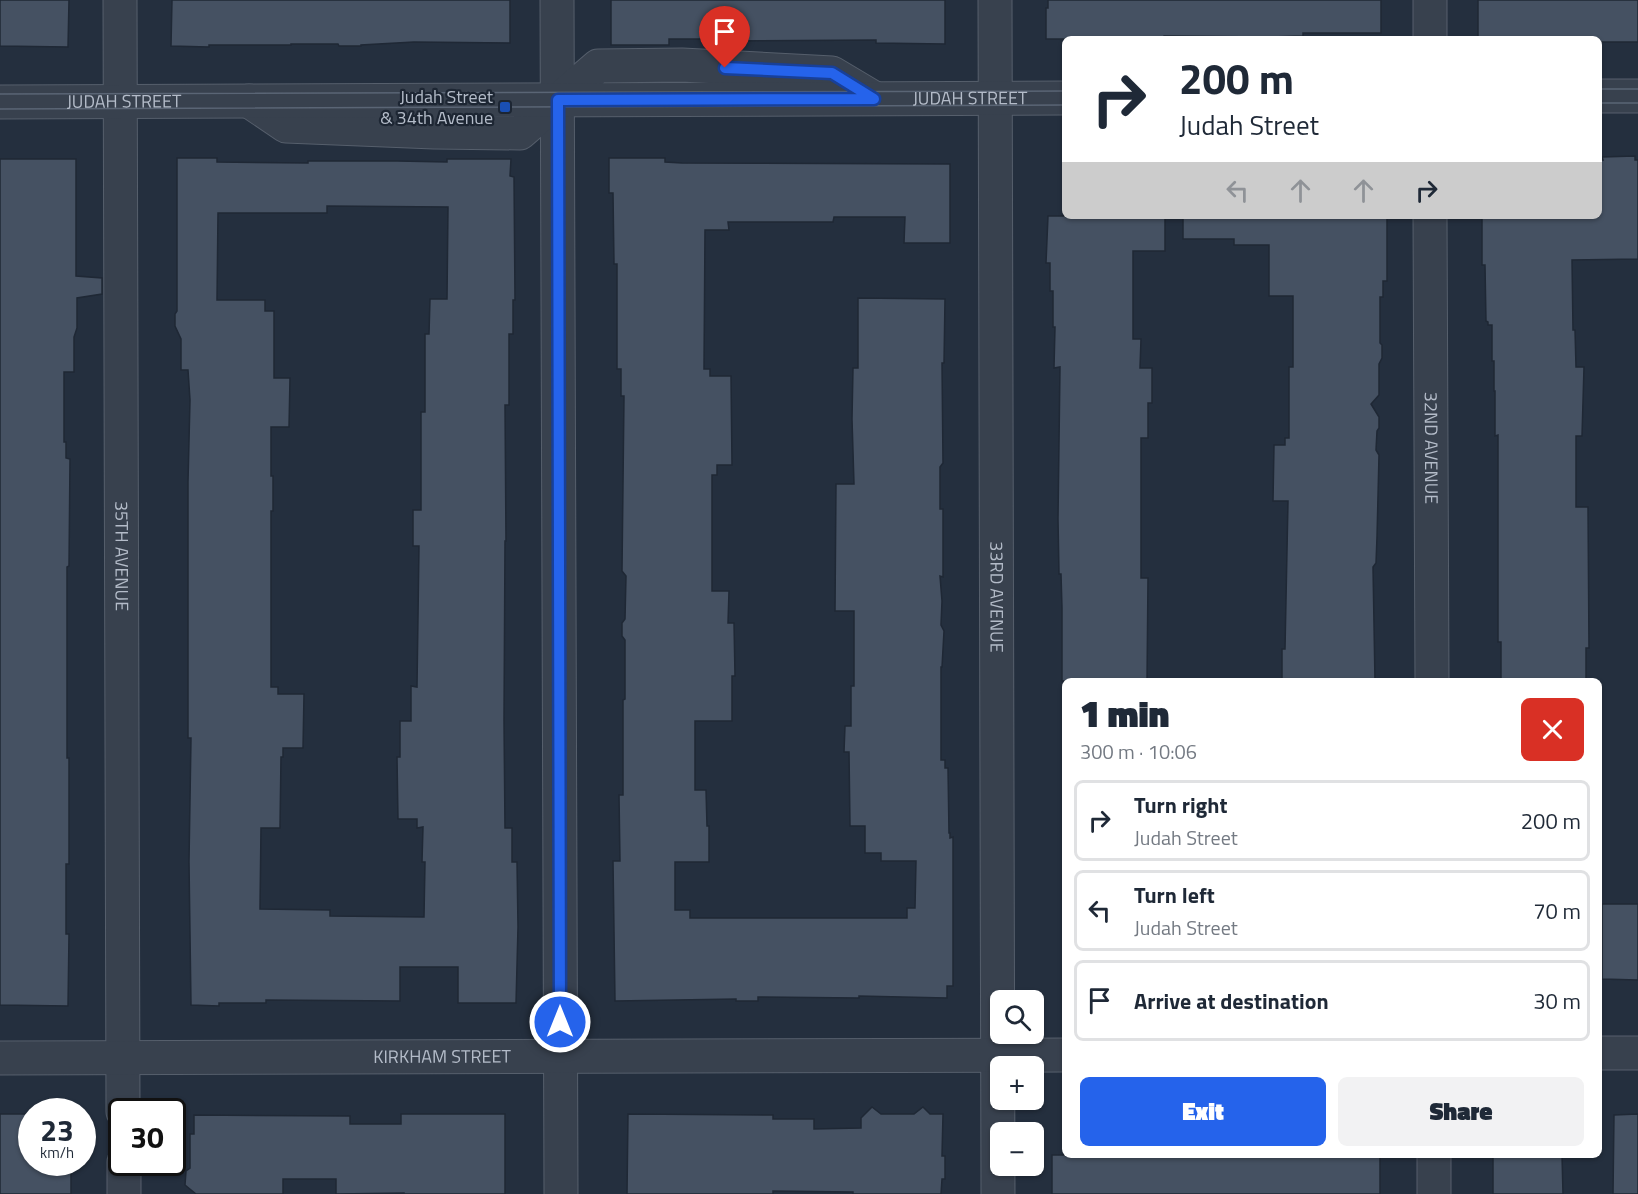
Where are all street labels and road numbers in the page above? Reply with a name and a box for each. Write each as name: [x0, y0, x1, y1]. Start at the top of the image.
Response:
street label: JUDAH STREET: [913, 84, 1028, 112]
street label: JUDAH STREET: [67, 87, 182, 115]
street label: 32ND AVENUE: [1418, 392, 1445, 504]
street label: 35TH AVENUE: [108, 501, 136, 611]
street label: 33RD AVENUE: [983, 541, 1011, 653]
street label: KIRKHAM STREET: [373, 1043, 511, 1070]

